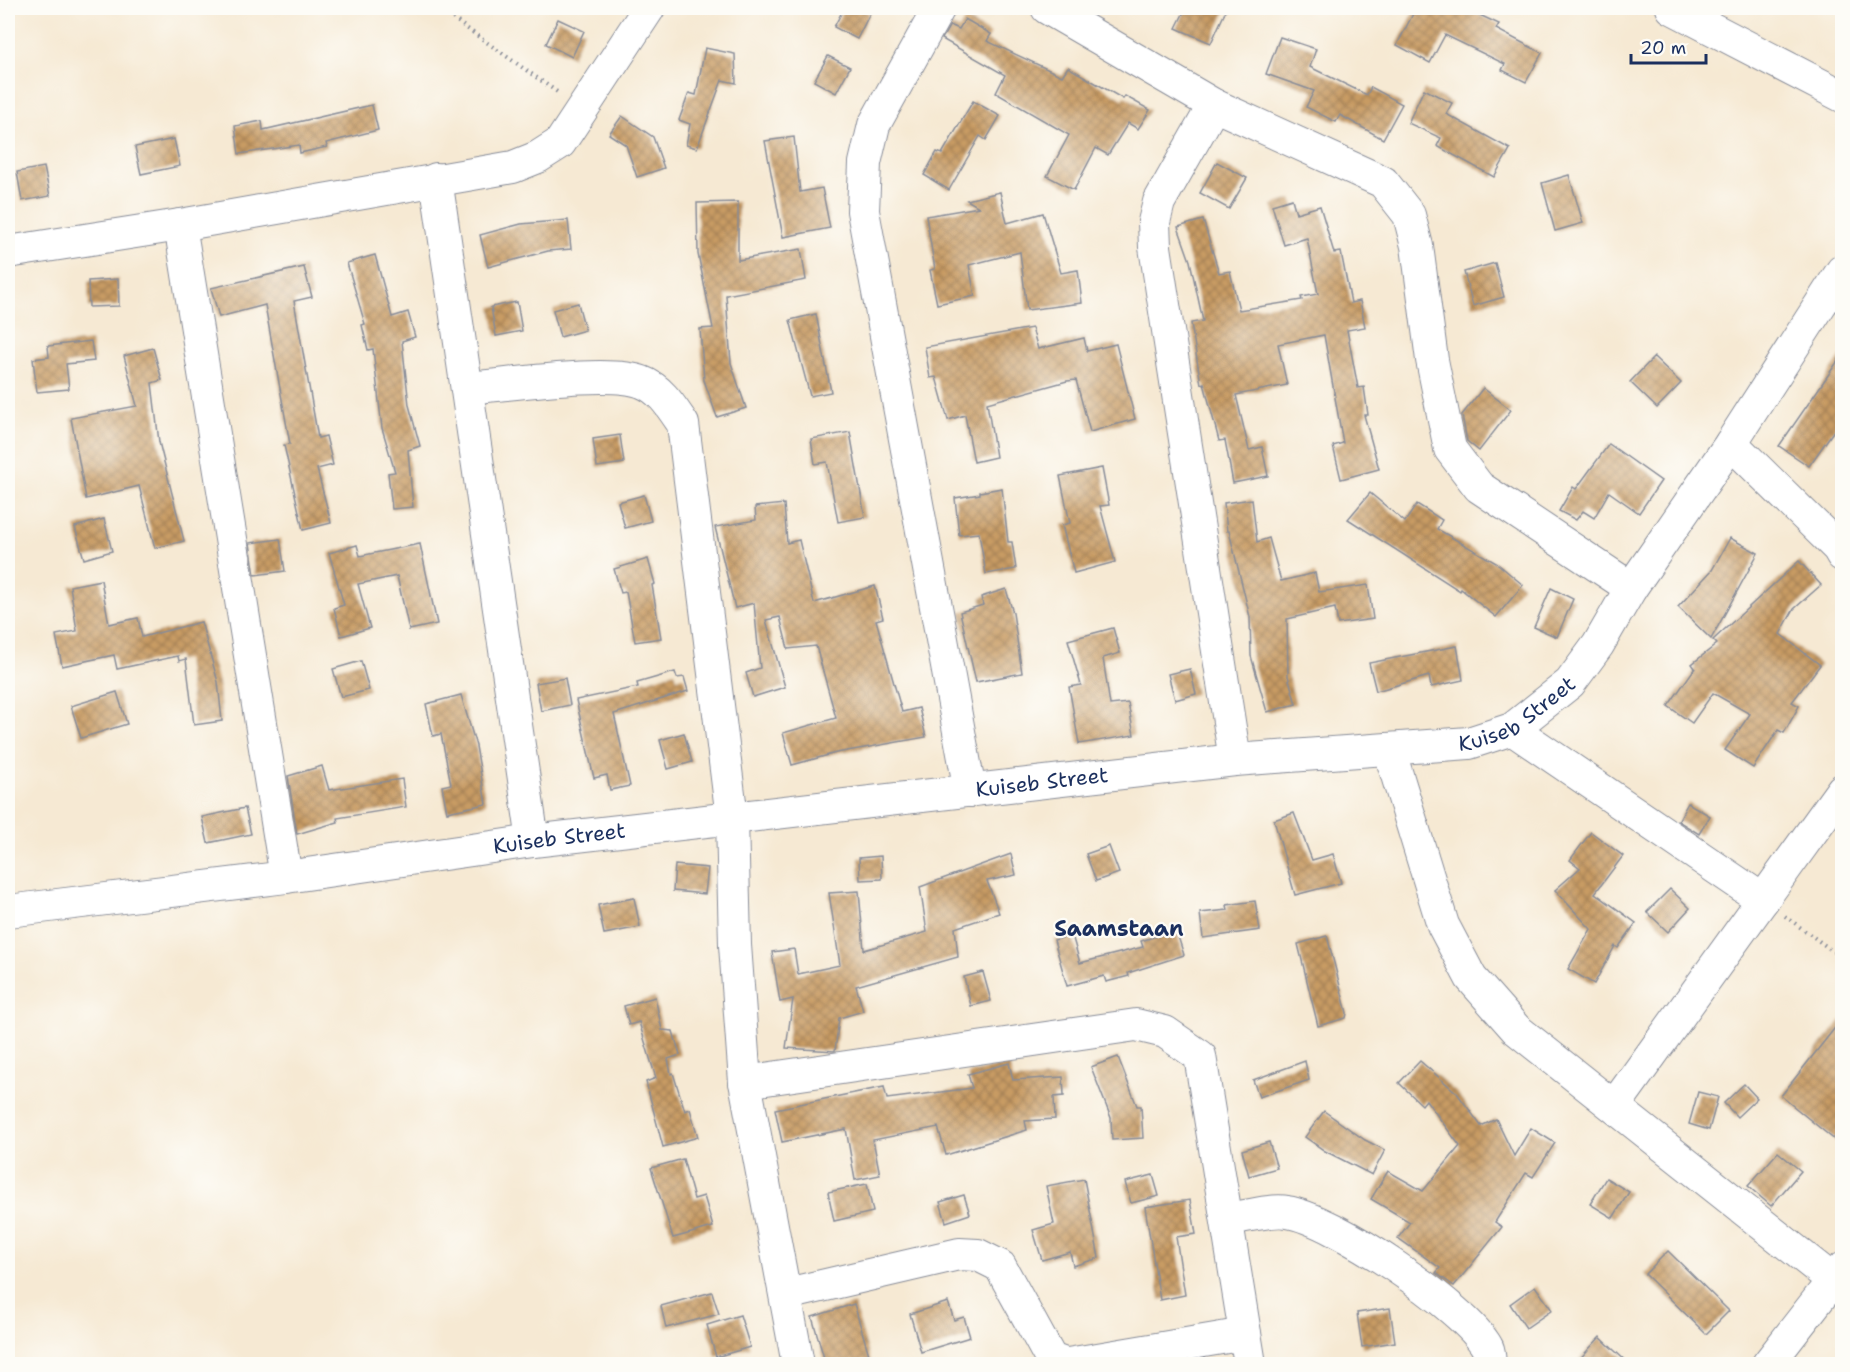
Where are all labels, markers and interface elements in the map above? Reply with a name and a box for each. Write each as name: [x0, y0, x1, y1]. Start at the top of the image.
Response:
scale bar: [1631, 27, 1706, 65]
text: 20 m: [1640, 36, 1686, 60]
street label: Kuiseb Street: [1457, 670, 1581, 758]
street label: Kuiseb Street: [974, 761, 1110, 804]
street label: Kuiseb Street: [491, 816, 627, 861]
district label: Saamstaan: [1054, 914, 1184, 943]

